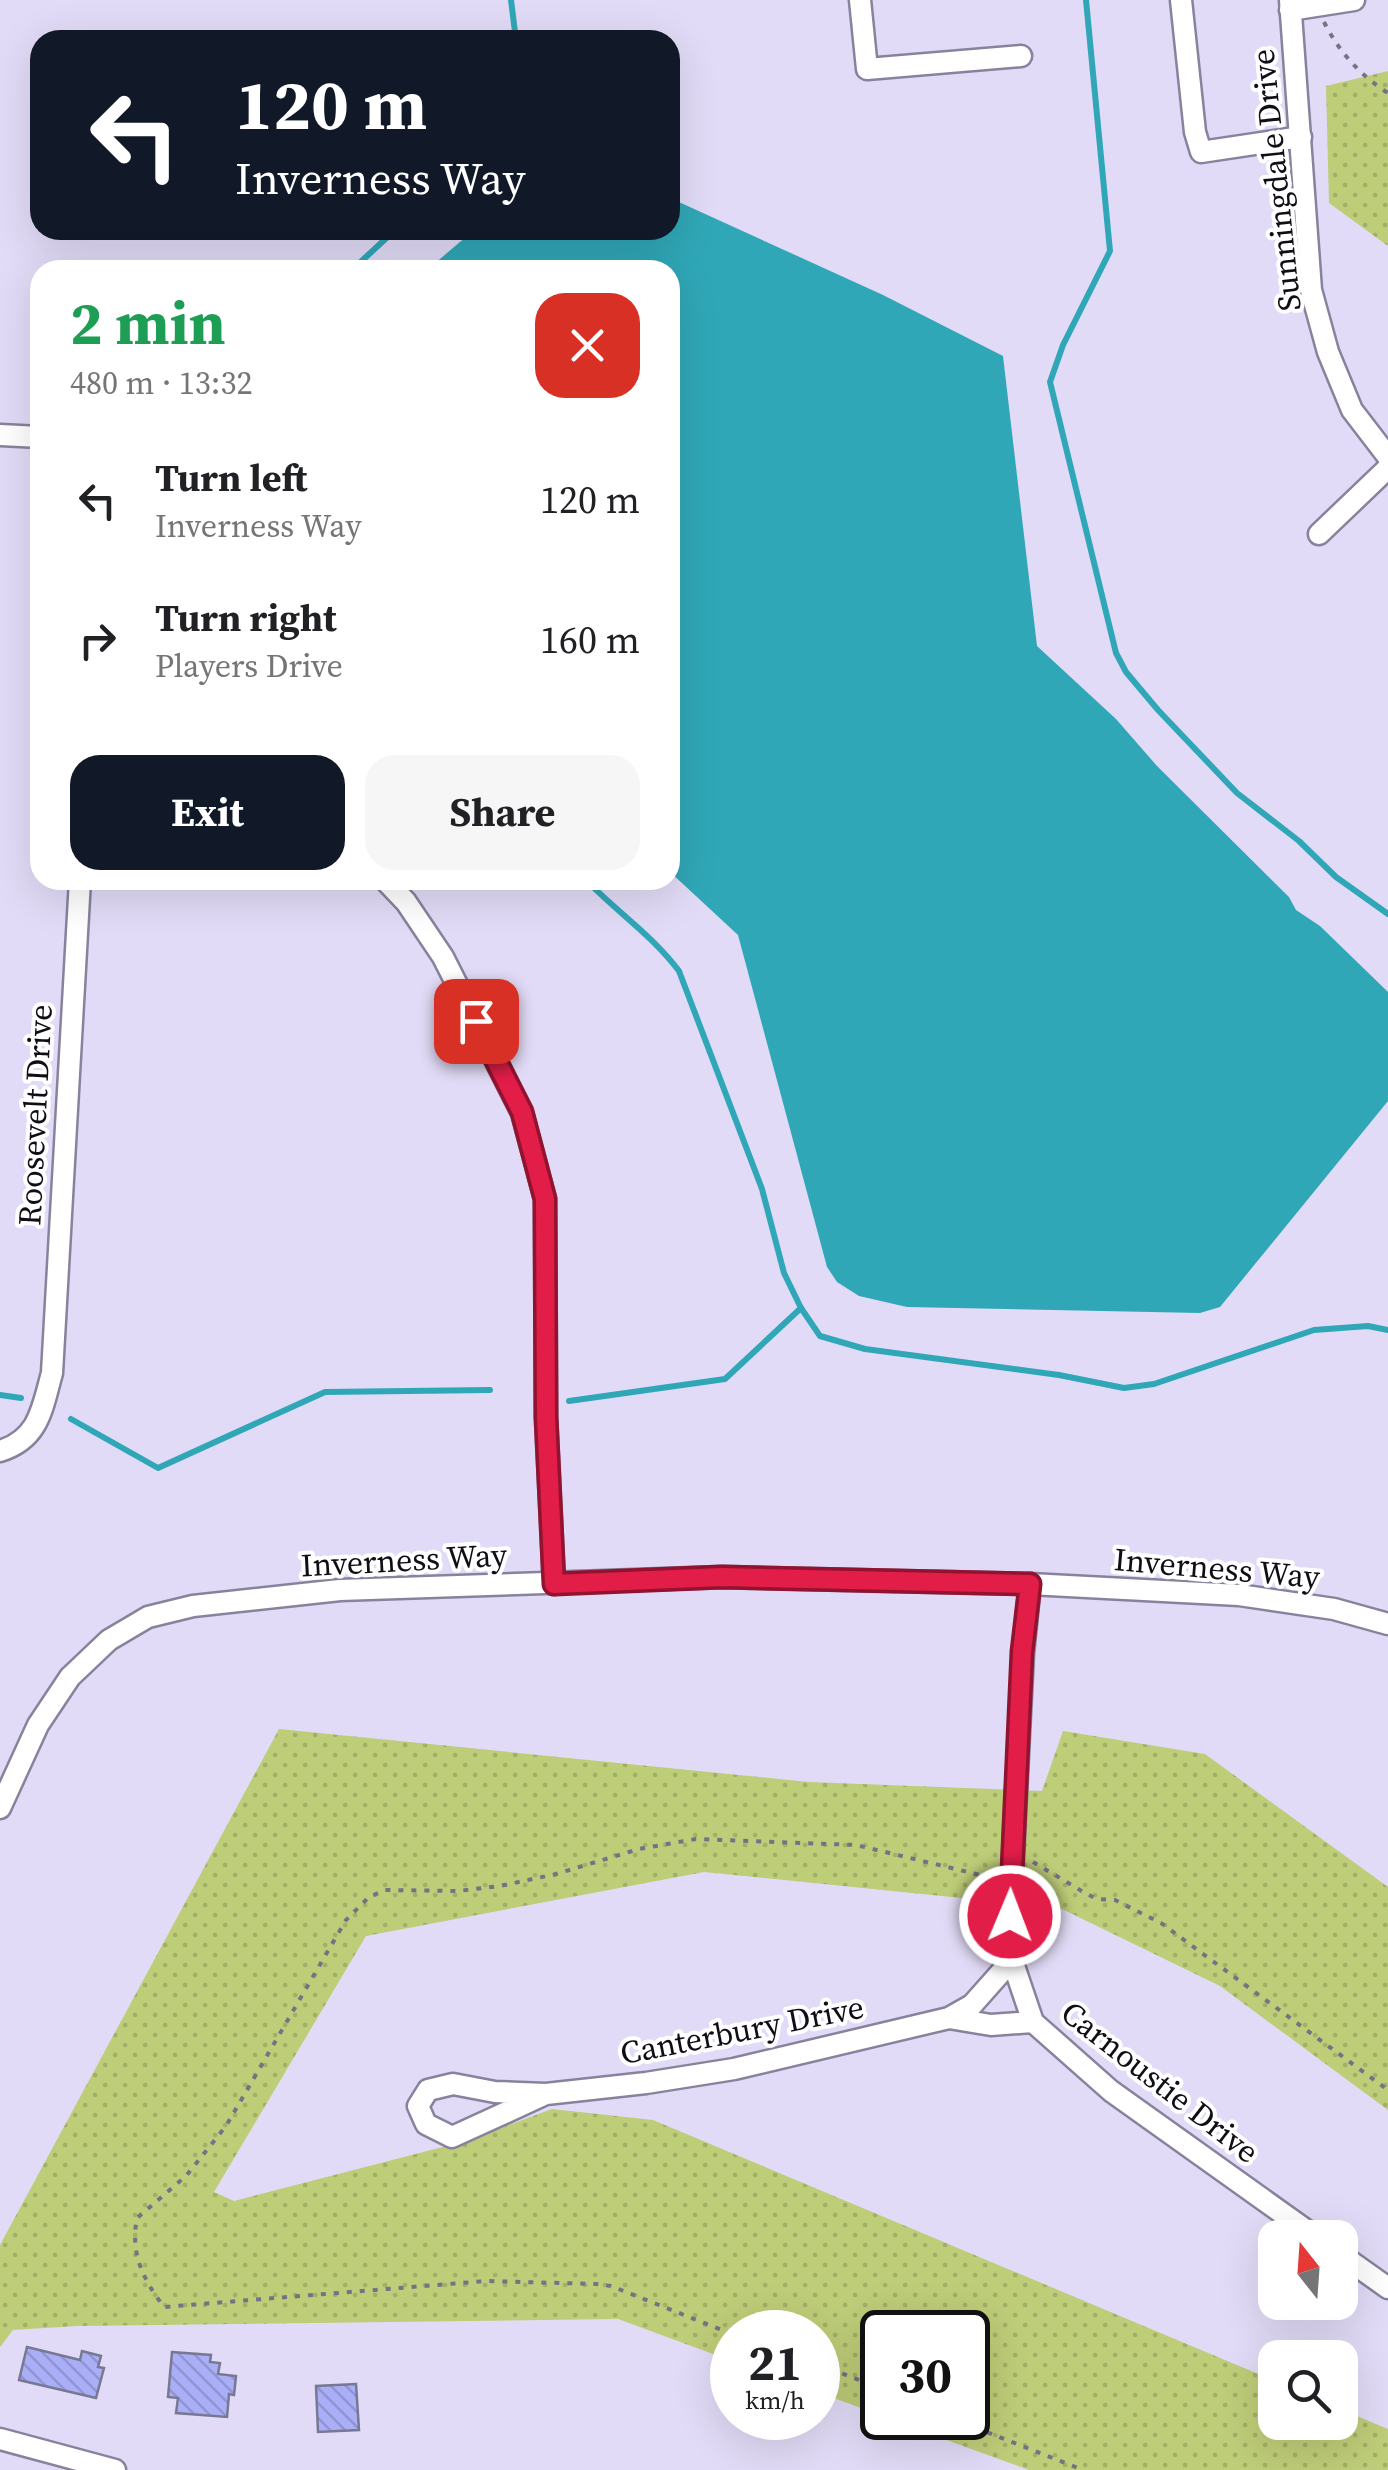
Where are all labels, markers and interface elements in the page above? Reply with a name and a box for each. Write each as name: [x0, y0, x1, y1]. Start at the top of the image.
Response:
street label: Sunningdale Drive: [1240, 47, 1312, 313]
text: 120 m: [235, 56, 427, 152]
icon: left: [70, 70, 200, 200]
text: Inverness Way: [235, 147, 525, 209]
text: 2 min: [70, 282, 226, 364]
button: close: [535, 293, 640, 398]
text: 480 m · 13:32: [70, 361, 252, 405]
text: Turn left: [155, 452, 307, 504]
icon: left: [70, 473, 125, 528]
text: 120 m: [540, 474, 640, 526]
text: Inverness Way: [155, 504, 362, 548]
text: Turn right: [155, 592, 337, 644]
icon: right: [70, 613, 125, 668]
text: 160 m: [540, 614, 640, 666]
text: Players Drive: [155, 644, 343, 688]
button: Exit: [70, 755, 345, 870]
button: Share: [365, 755, 640, 870]
pin: [434, 979, 519, 1064]
icon: arrive: [449, 994, 504, 1049]
street label: Roosevelt Drive: [7, 1003, 63, 1227]
street label: Inverness Way: [300, 1533, 509, 1587]
street label: Inverness Way: [1112, 1537, 1322, 1599]
position arrow: [958, 1864, 1062, 1968]
street label: Canterbury Drive: [617, 1985, 867, 2075]
street label: Carnoustie Drive: [1052, 1991, 1268, 2173]
north arrow: [1258, 2220, 1358, 2320]
map controls: [1258, 2220, 1358, 2440]
speed limit sign: 30: [860, 2310, 990, 2440]
text: 21: [748, 2328, 802, 2397]
button: search: [1258, 2340, 1358, 2440]
text: km/h: [745, 2383, 805, 2417]

